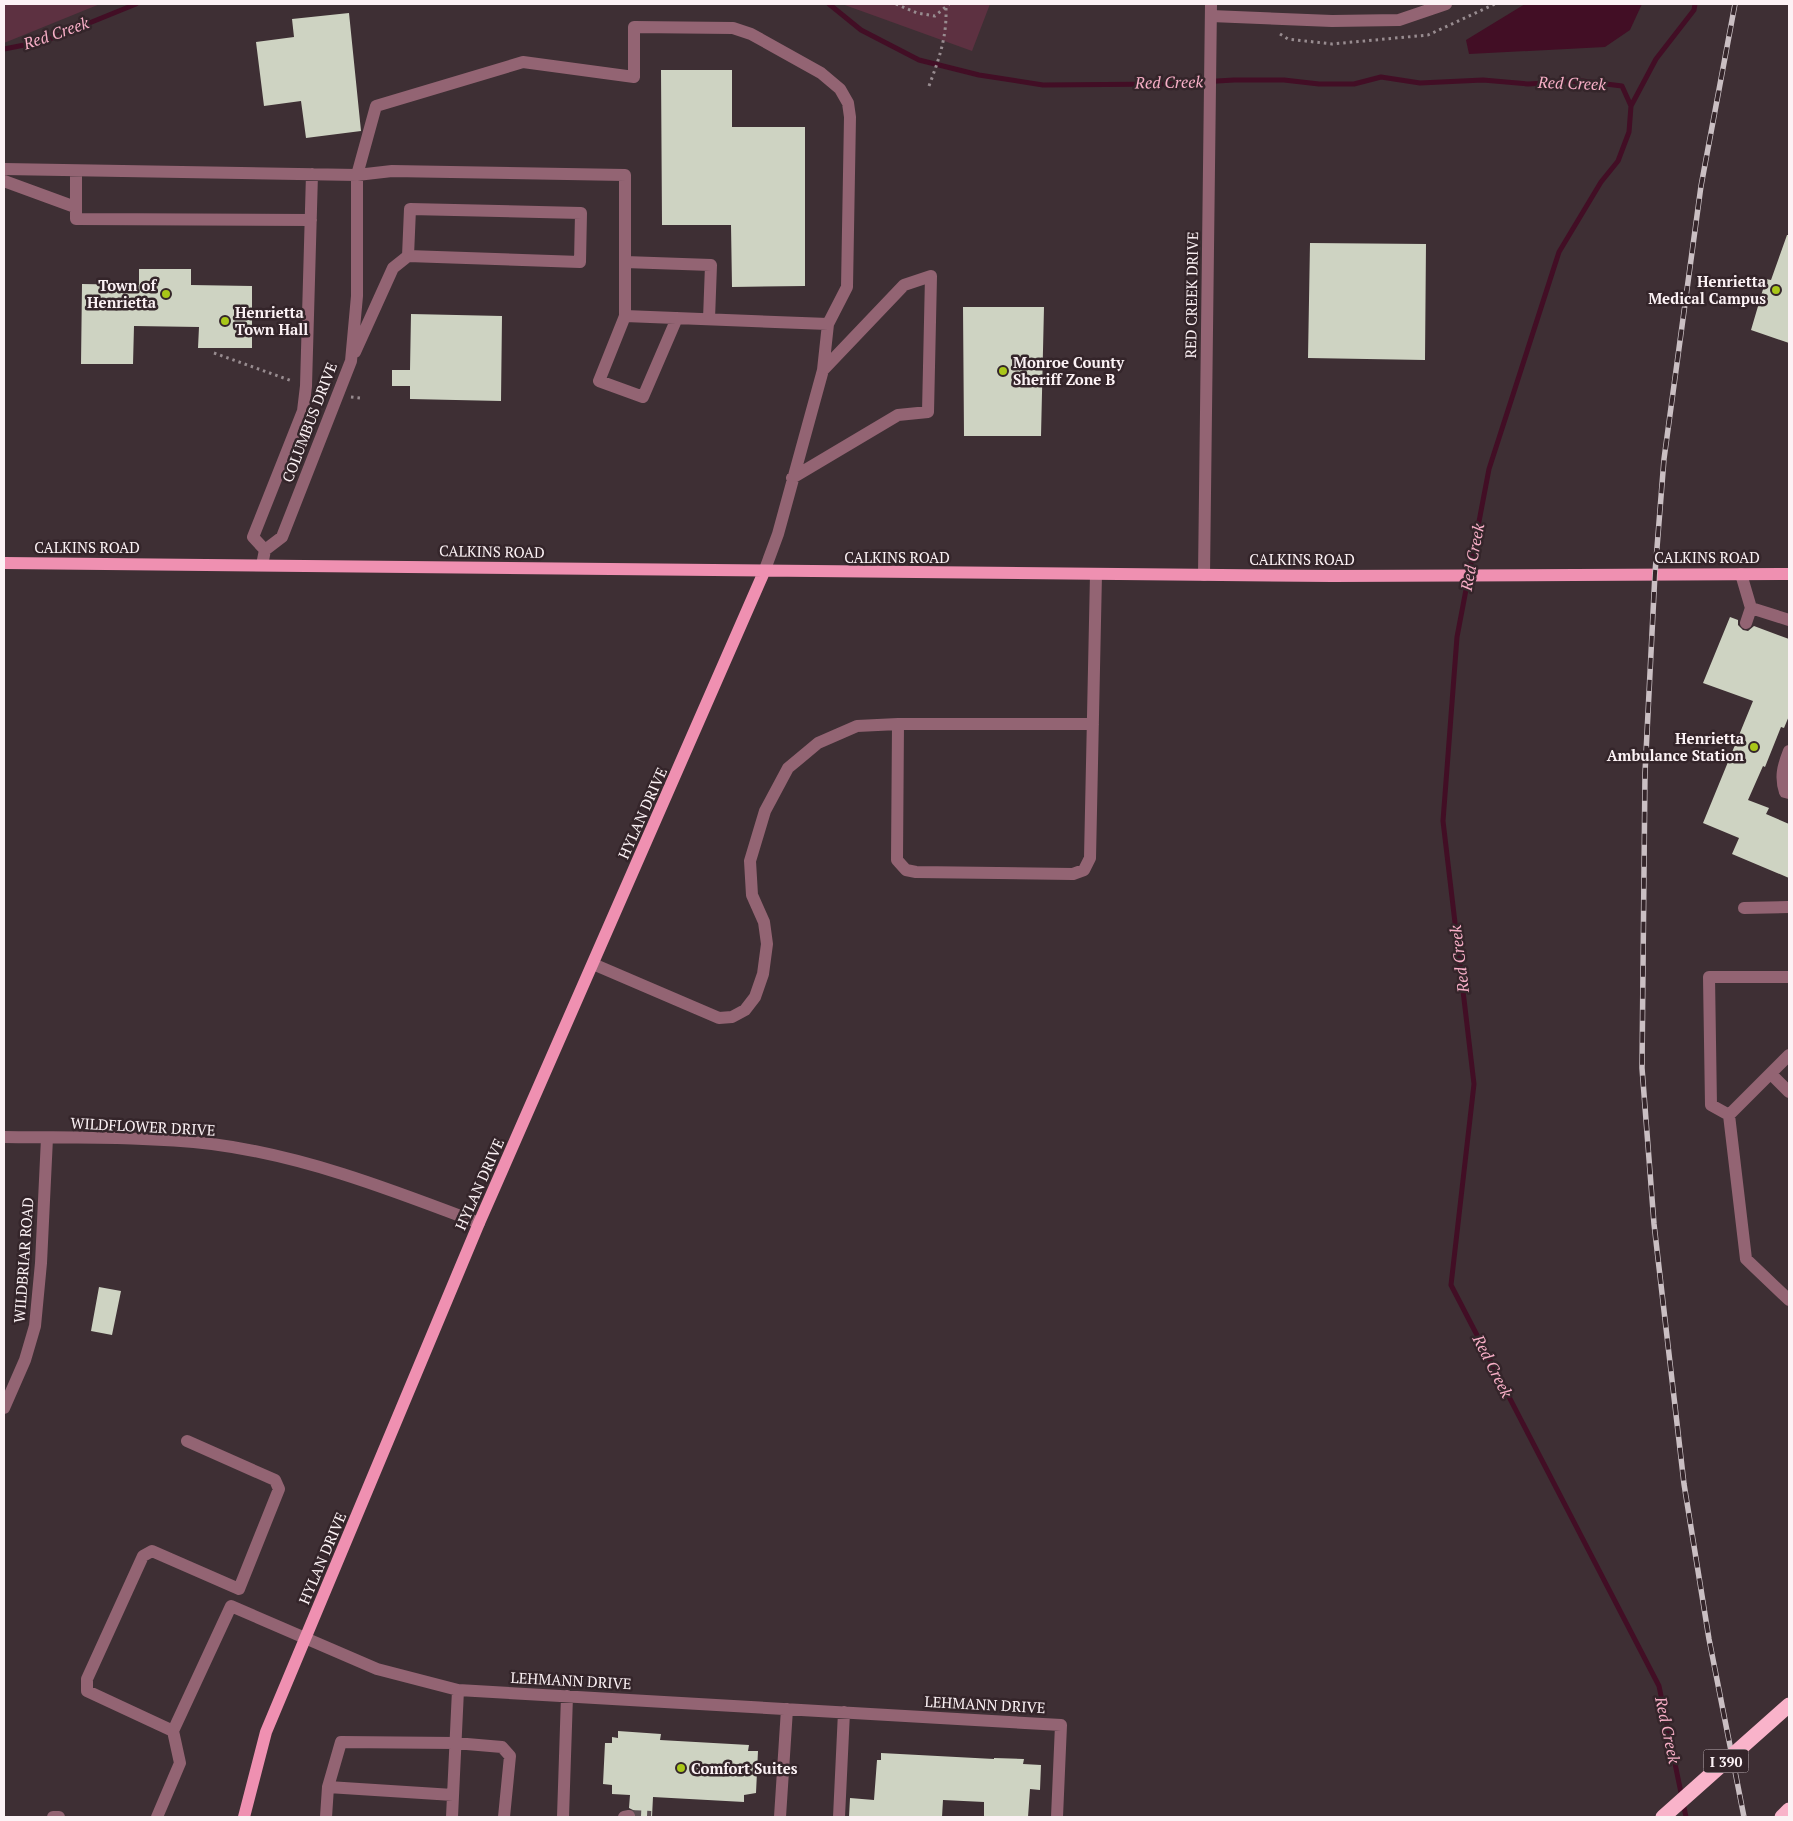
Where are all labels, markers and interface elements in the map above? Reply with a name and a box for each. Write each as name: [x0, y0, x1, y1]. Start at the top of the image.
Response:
water label: Red Creek: [19, 11, 92, 55]
water label: Red Creek: [1134, 70, 1204, 94]
water label: Red Creek: [1537, 71, 1607, 95]
street label: RED CREEK DRIVE: [1180, 231, 1202, 359]
place label: Henrietta Medical Campus: [1648, 271, 1767, 308]
place label: Town of Henrietta: [87, 275, 157, 312]
marker: Henrietta Medical Campus: [1770, 284, 1782, 296]
marker: Town of Henrietta: [160, 288, 172, 300]
place label: Henrietta Town Hall: [235, 302, 308, 339]
marker: Henrietta Town Hall: [219, 315, 231, 327]
place label: Monroe County Sheriff Zone B: [1013, 352, 1125, 389]
street label: COLUMBUS DRIVE: [277, 359, 341, 485]
marker: Monroe County Sheriff Zone B: [997, 365, 1009, 377]
water label: Red Creek: [1455, 521, 1489, 594]
street label: CALKINS ROAD: [34, 537, 140, 557]
street label: CALKINS ROAD: [439, 540, 545, 562]
street label: CALKINS ROAD: [844, 547, 950, 567]
street label: CALKINS ROAD: [1654, 547, 1760, 567]
street label: CALKINS ROAD: [1249, 549, 1355, 569]
place label: Henrietta Ambulance Station: [1607, 728, 1745, 765]
marker: Henrietta Ambulance Station: [1748, 741, 1760, 753]
street label: HYLAN DRIVE: [613, 764, 671, 862]
water label: Red Creek: [1444, 924, 1474, 995]
street label: WILDFLOWER DRIVE: [70, 1112, 216, 1140]
street label: HYLAN DRIVE: [450, 1135, 508, 1233]
street label: WILDBRIAR ROAD: [9, 1197, 37, 1323]
water label: Red Creek: [1467, 1330, 1518, 1402]
street label: HYLAN DRIVE: [294, 1509, 350, 1607]
street label: LEHMANN DRIVE: [510, 1667, 632, 1693]
street label: LEHMANN DRIVE: [924, 1691, 1046, 1717]
water label: Red Creek: [1650, 1693, 1686, 1766]
road number: I 390: [1704, 1750, 1748, 1772]
place label: Comfort Suites: [691, 1758, 798, 1778]
marker: Comfort Suites: [675, 1762, 687, 1774]

